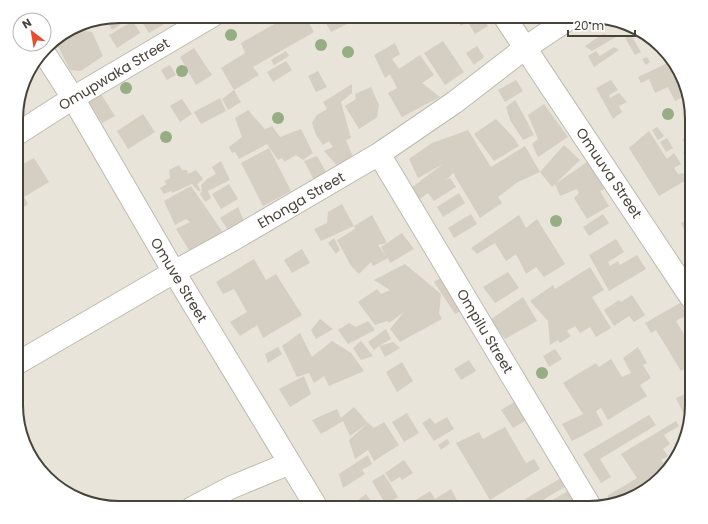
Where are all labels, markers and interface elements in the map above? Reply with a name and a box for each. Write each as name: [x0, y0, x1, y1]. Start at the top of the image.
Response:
north arrow: [12, 12, 52, 52]
scale bar: [568, 12, 635, 38]
text: N: [19, 14, 35, 32]
text: 20 m: [574, 17, 604, 34]
street label: Omupwaka Street: [55, 33, 173, 115]
street label: Omuuva Street: [571, 124, 647, 222]
street label: Ehonga Street: [254, 167, 348, 233]
street label: Omuve Street: [146, 234, 212, 326]
street label: Ompilu Street: [452, 285, 518, 377]

